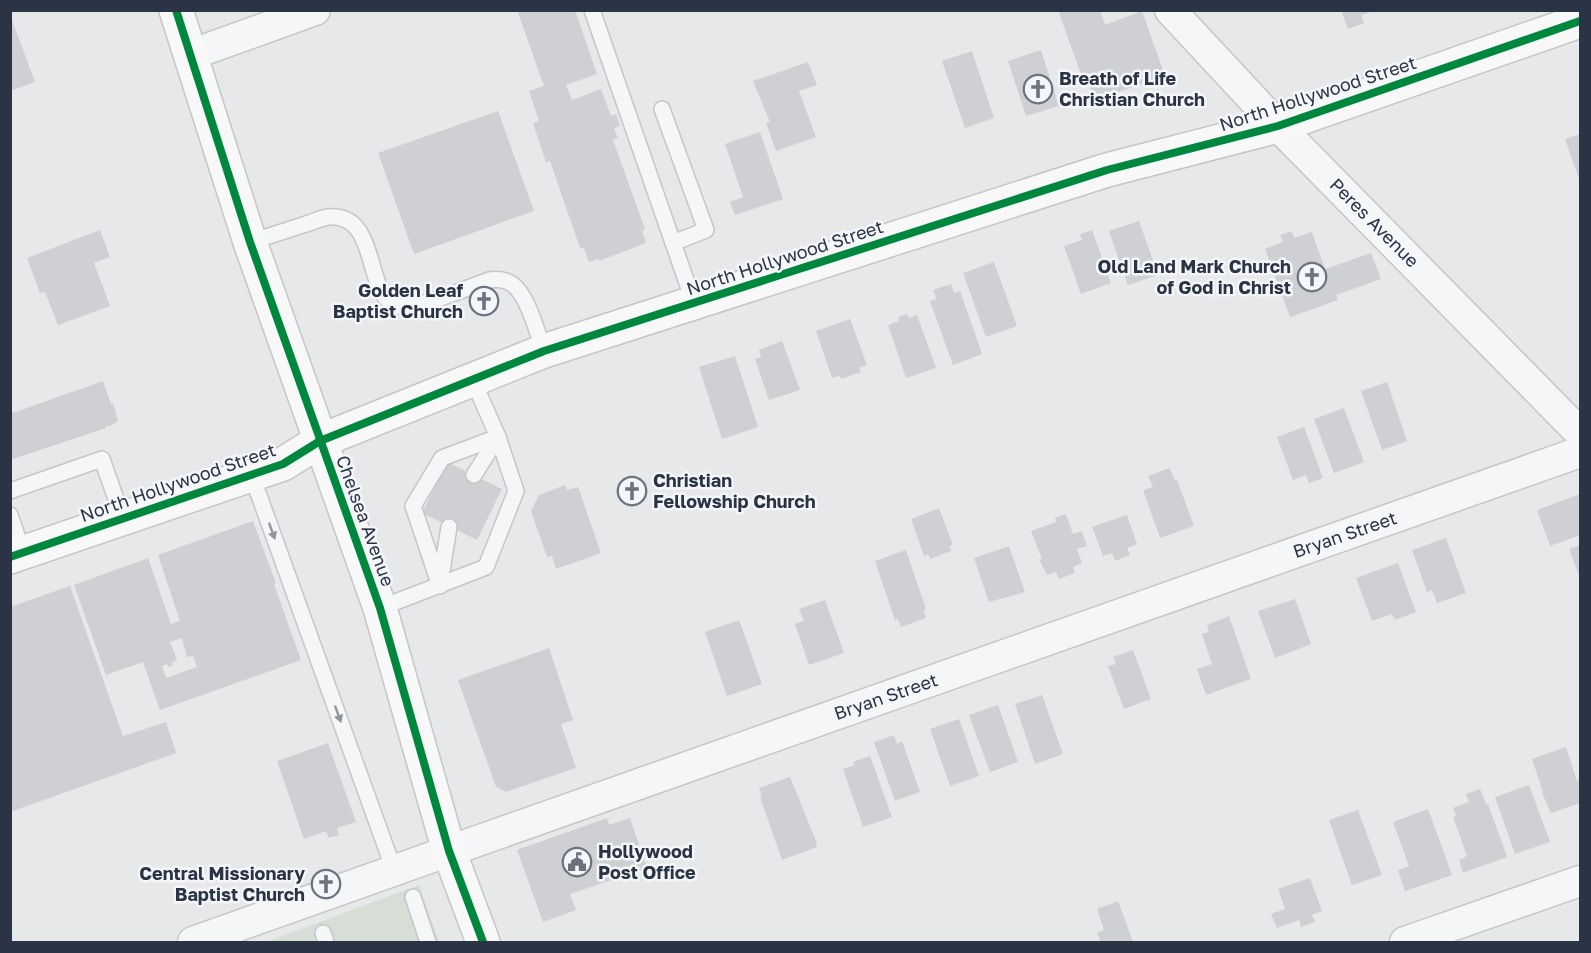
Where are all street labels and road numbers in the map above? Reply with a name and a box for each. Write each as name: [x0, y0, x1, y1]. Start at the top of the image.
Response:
street label: North Hollywood Street: [1217, 51, 1419, 135]
street label: Peres Avenue: [1326, 173, 1424, 271]
street label: North Hollywood Street: [684, 215, 886, 299]
street label: North Hollywood Street: [77, 438, 278, 526]
street label: Chelsea Avenue: [332, 452, 400, 589]
street label: Bryan Street: [1290, 506, 1399, 562]
street label: Bryan Street: [831, 668, 940, 724]

